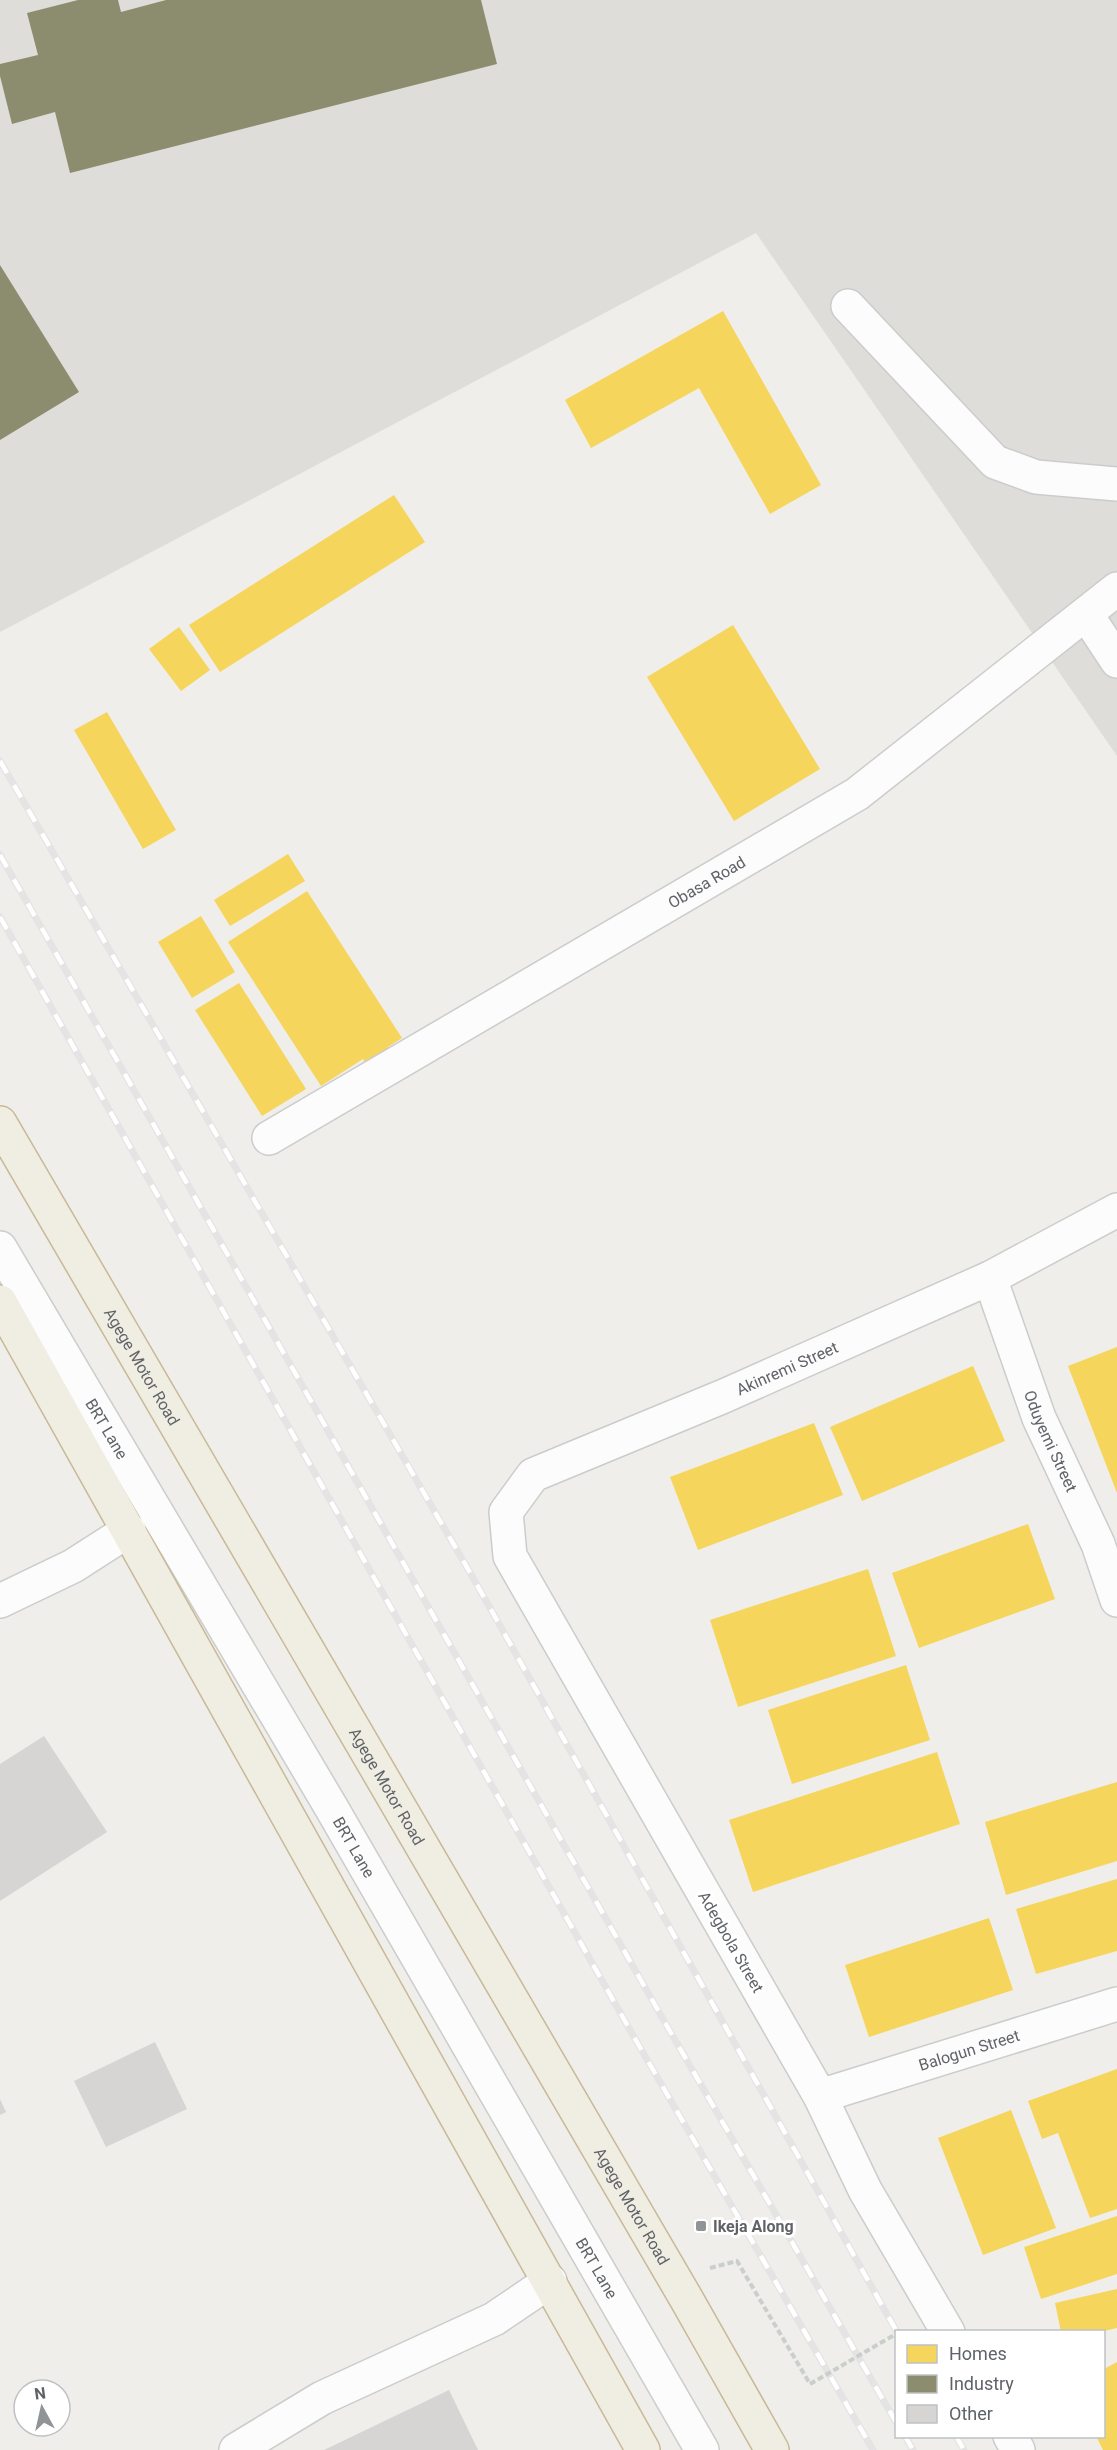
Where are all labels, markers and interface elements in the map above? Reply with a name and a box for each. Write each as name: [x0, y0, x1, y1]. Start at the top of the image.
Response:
street label: Obasa Road: [665, 852, 749, 912]
street label: Agege Motor Road: [100, 1304, 184, 1429]
street label: Akinremi Street: [733, 1337, 841, 1399]
street label: Oduyemi Street: [1021, 1388, 1082, 1495]
street label: BRT Lane: [82, 1395, 132, 1462]
street label: Agege Motor Road: [345, 1724, 429, 1848]
street label: BRT Lane: [329, 1813, 379, 1881]
street label: Adegbola Street: [694, 1888, 768, 1996]
street label: Balogun Street: [916, 2025, 1022, 2074]
street label: Agege Motor Road: [590, 2144, 674, 2268]
place label: Ikeja Along: [713, 2217, 794, 2236]
marker: Ikeja Along: [694, 2219, 708, 2233]
street label: BRT Lane: [572, 2234, 622, 2302]
legend: [895, 2330, 1105, 2438]
text: Homes: [949, 2343, 1007, 2364]
text: Industry: [949, 2373, 1014, 2394]
north arrow: [12, 2378, 72, 2438]
text: N: [33, 2383, 47, 2404]
text: Other: [949, 2403, 993, 2424]

